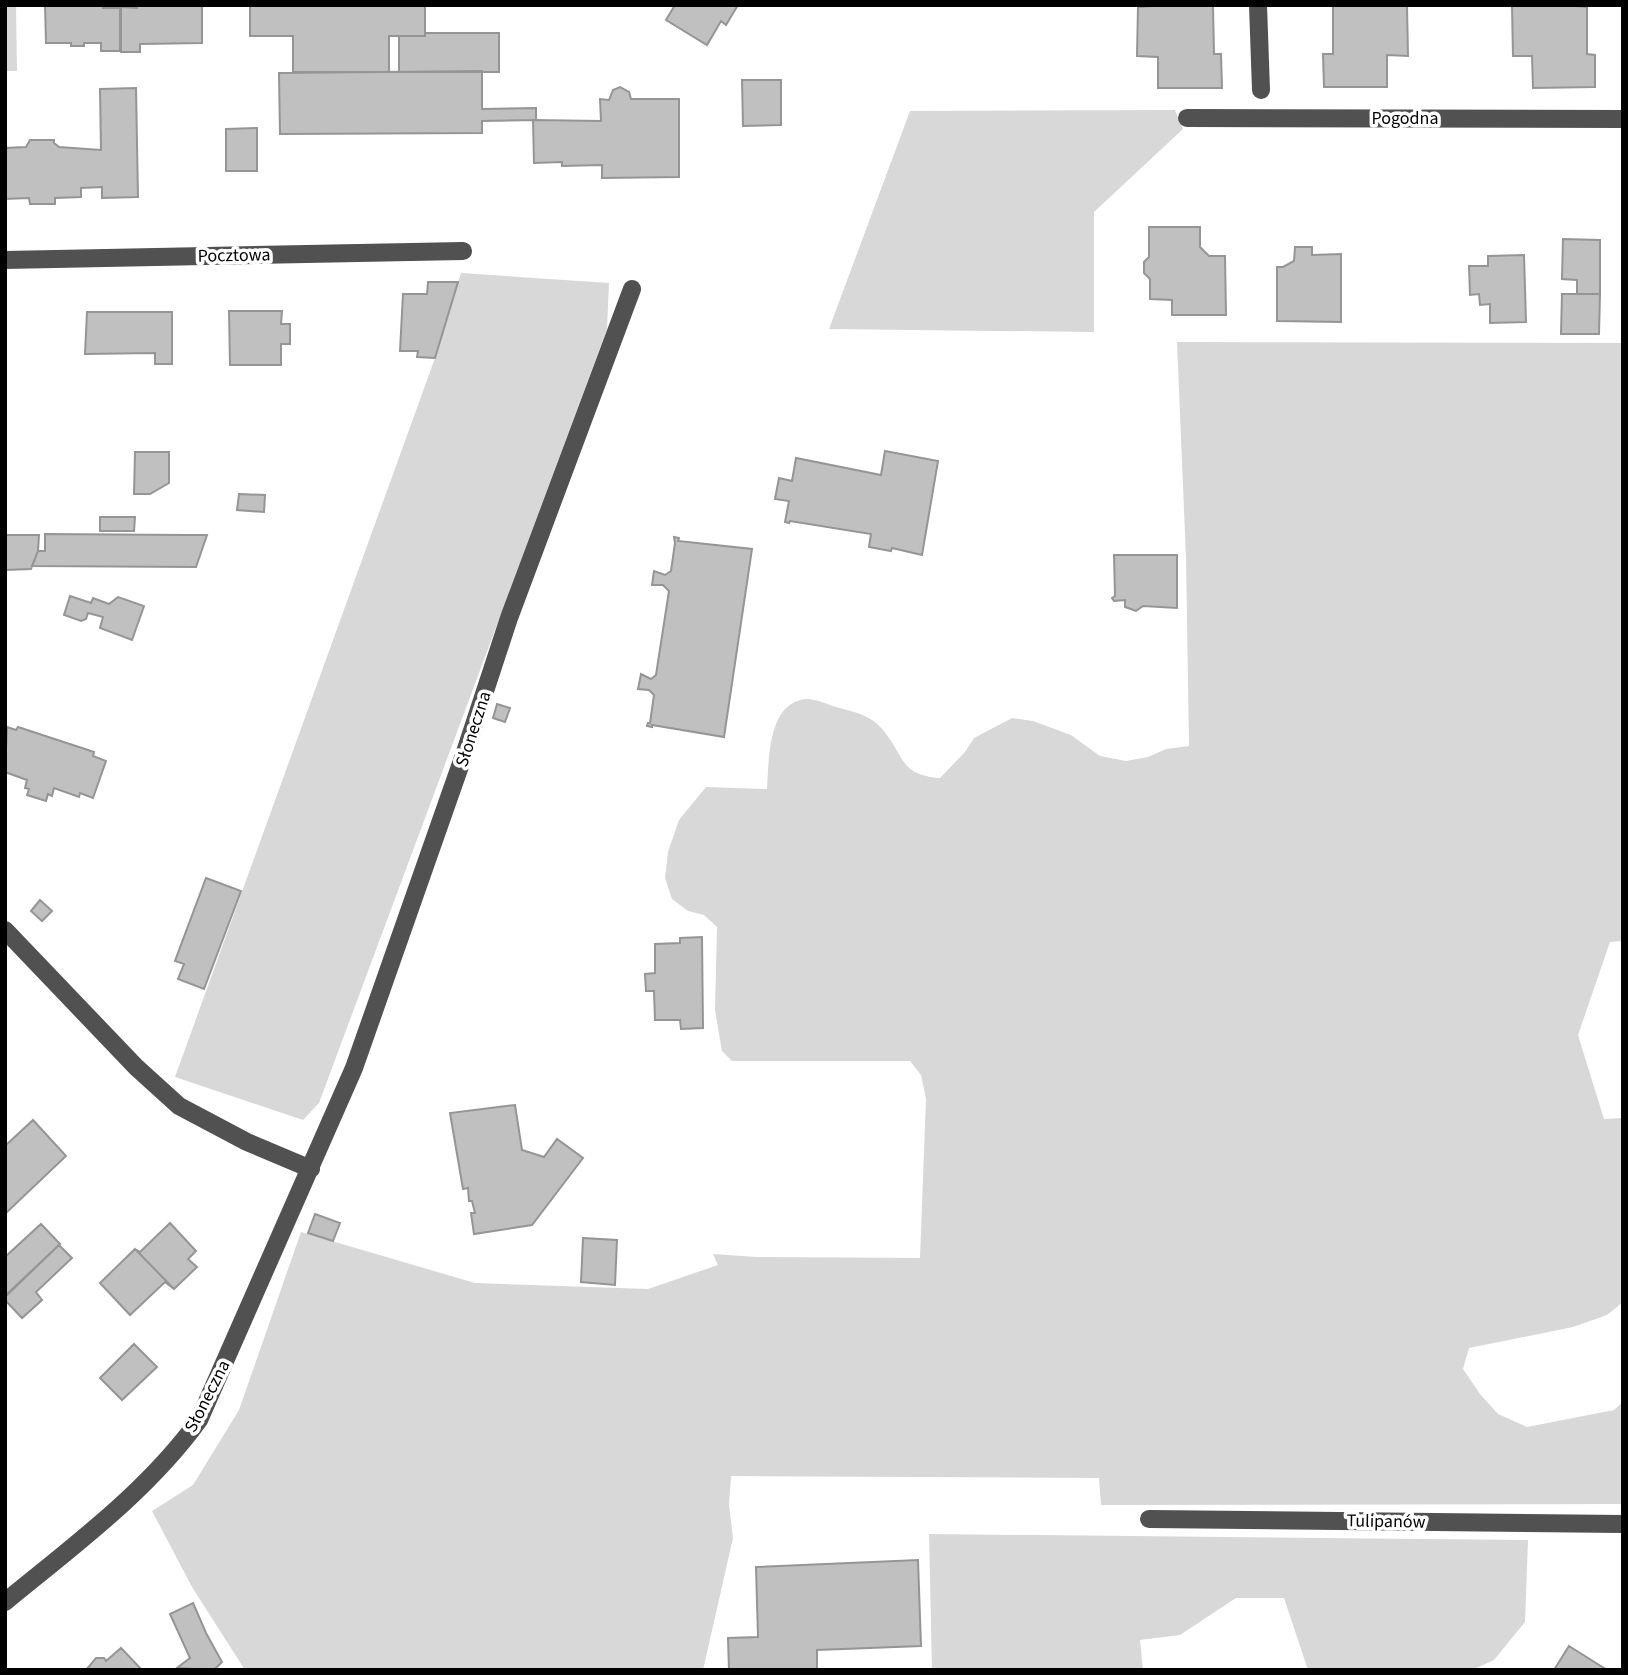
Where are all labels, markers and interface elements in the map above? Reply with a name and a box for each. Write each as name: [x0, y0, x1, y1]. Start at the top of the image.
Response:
street label: Pogodna: [1371, 106, 1439, 131]
street label: Pocztowa: [197, 242, 271, 269]
street label: Słoneczna: [449, 688, 497, 770]
street label: Słoneczna: [179, 1356, 236, 1437]
street label: Tulipanów: [1346, 1508, 1426, 1535]

